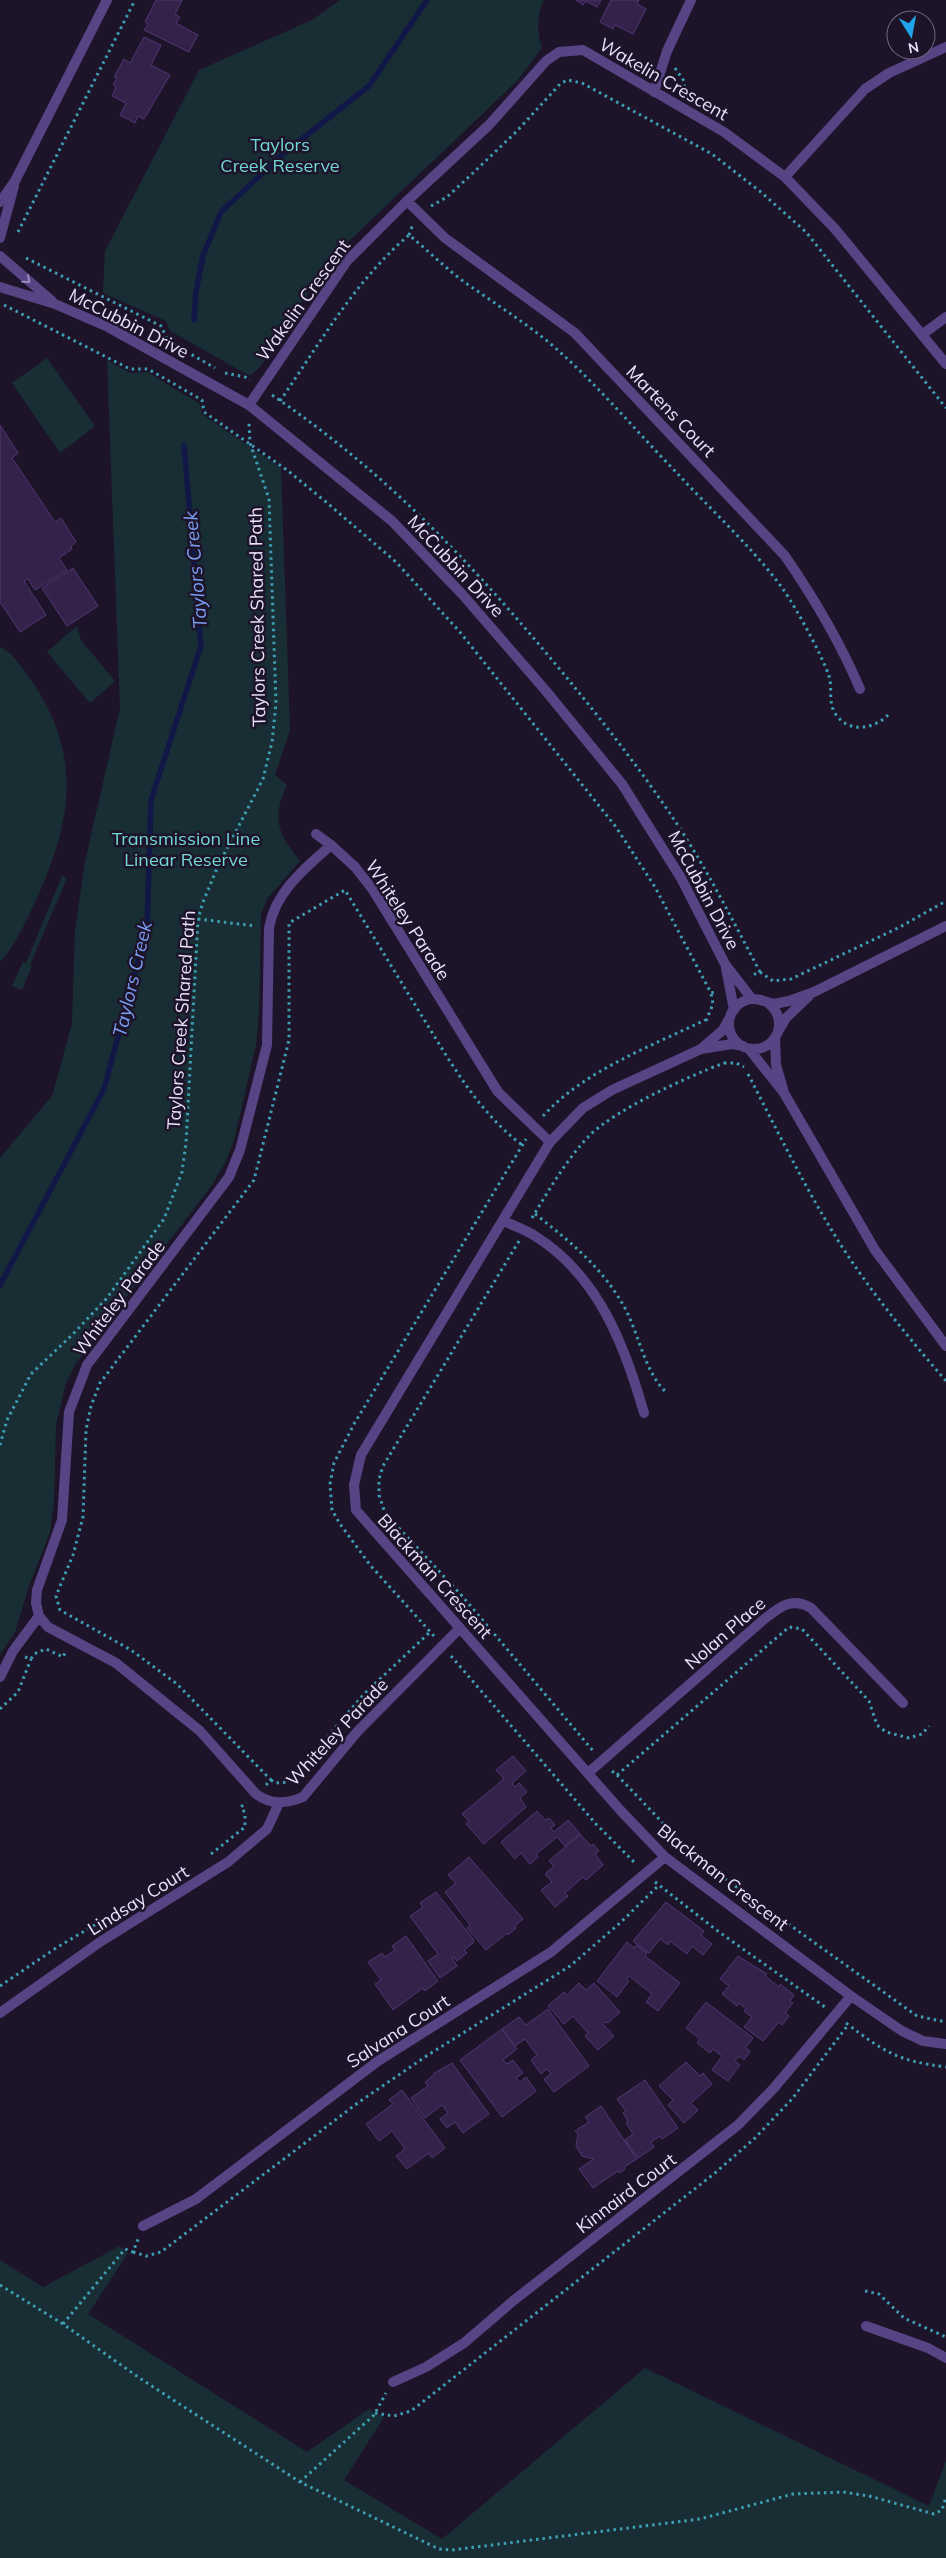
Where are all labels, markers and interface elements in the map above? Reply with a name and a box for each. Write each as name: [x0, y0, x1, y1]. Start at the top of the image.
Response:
north arrow: [886, 10, 936, 60]
street label: Wakelin Crescent: [595, 33, 733, 125]
text: N: [907, 38, 920, 58]
park label: Taylors Creek Reserve: [220, 133, 340, 177]
street label: Wakelin Crescent: [251, 234, 355, 366]
one-way arrow: [22, 274, 31, 283]
street label: McCubbin Drive: [65, 283, 193, 363]
street label: Martens Court: [621, 360, 721, 462]
street label: Taylors Creek Shared Path: [244, 507, 270, 727]
water label: Taylors Creek: [178, 509, 212, 630]
street label: McCubbin Drive: [403, 510, 509, 622]
park label: Transmission Line Linear Reserve: [112, 827, 260, 871]
street label: McCubbin Drive: [663, 827, 745, 953]
street label: Whiteley Parade: [361, 855, 455, 985]
street label: Taylors Creek Shared Path: [162, 910, 200, 1130]
water label: Taylors Creek: [107, 918, 157, 1039]
street label: Whiteley Parade: [68, 1236, 170, 1360]
street label: Blackman Crescent: [373, 1509, 497, 1643]
street label: Nolan Place: [680, 1592, 770, 1674]
street label: Whiteley Parade: [281, 1673, 393, 1791]
street label: Blackman Crescent: [653, 1819, 793, 1935]
street label: Lindsay Court: [83, 1860, 193, 1940]
street label: Salvana Court: [342, 1989, 454, 2073]
street label: Kinnaird Court: [571, 2148, 681, 2238]

